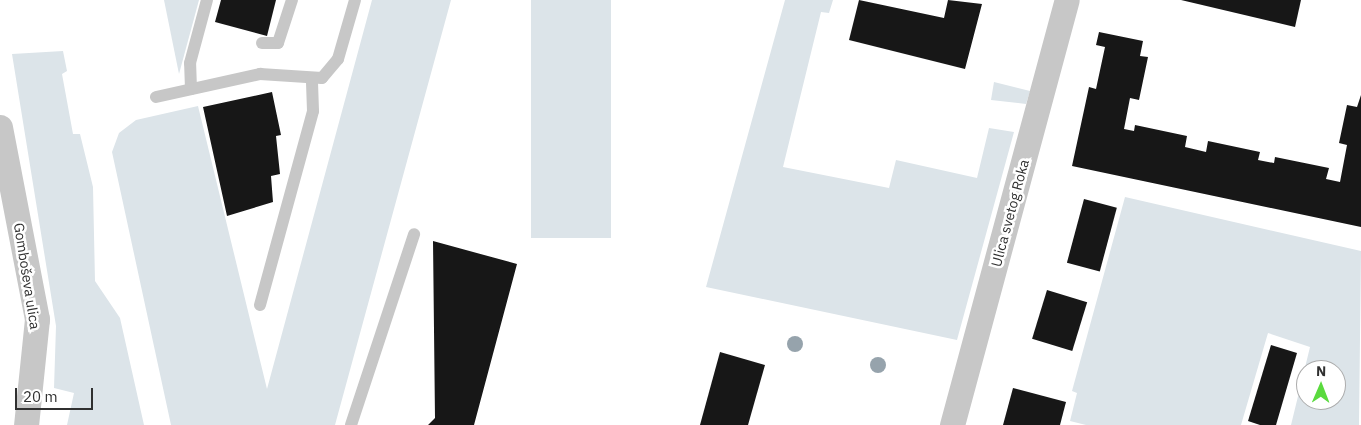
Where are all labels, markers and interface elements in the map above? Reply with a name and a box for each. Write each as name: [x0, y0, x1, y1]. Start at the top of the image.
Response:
street label: Ulica svetog Roka: [988, 157, 1032, 269]
street label: Gomboševa ulica: [10, 222, 44, 330]
north arrow: [1296, 360, 1346, 410]
text: N: [1316, 362, 1326, 380]
scale bar: [18, 378, 95, 410]
text: 20 m: [23, 387, 58, 406]

